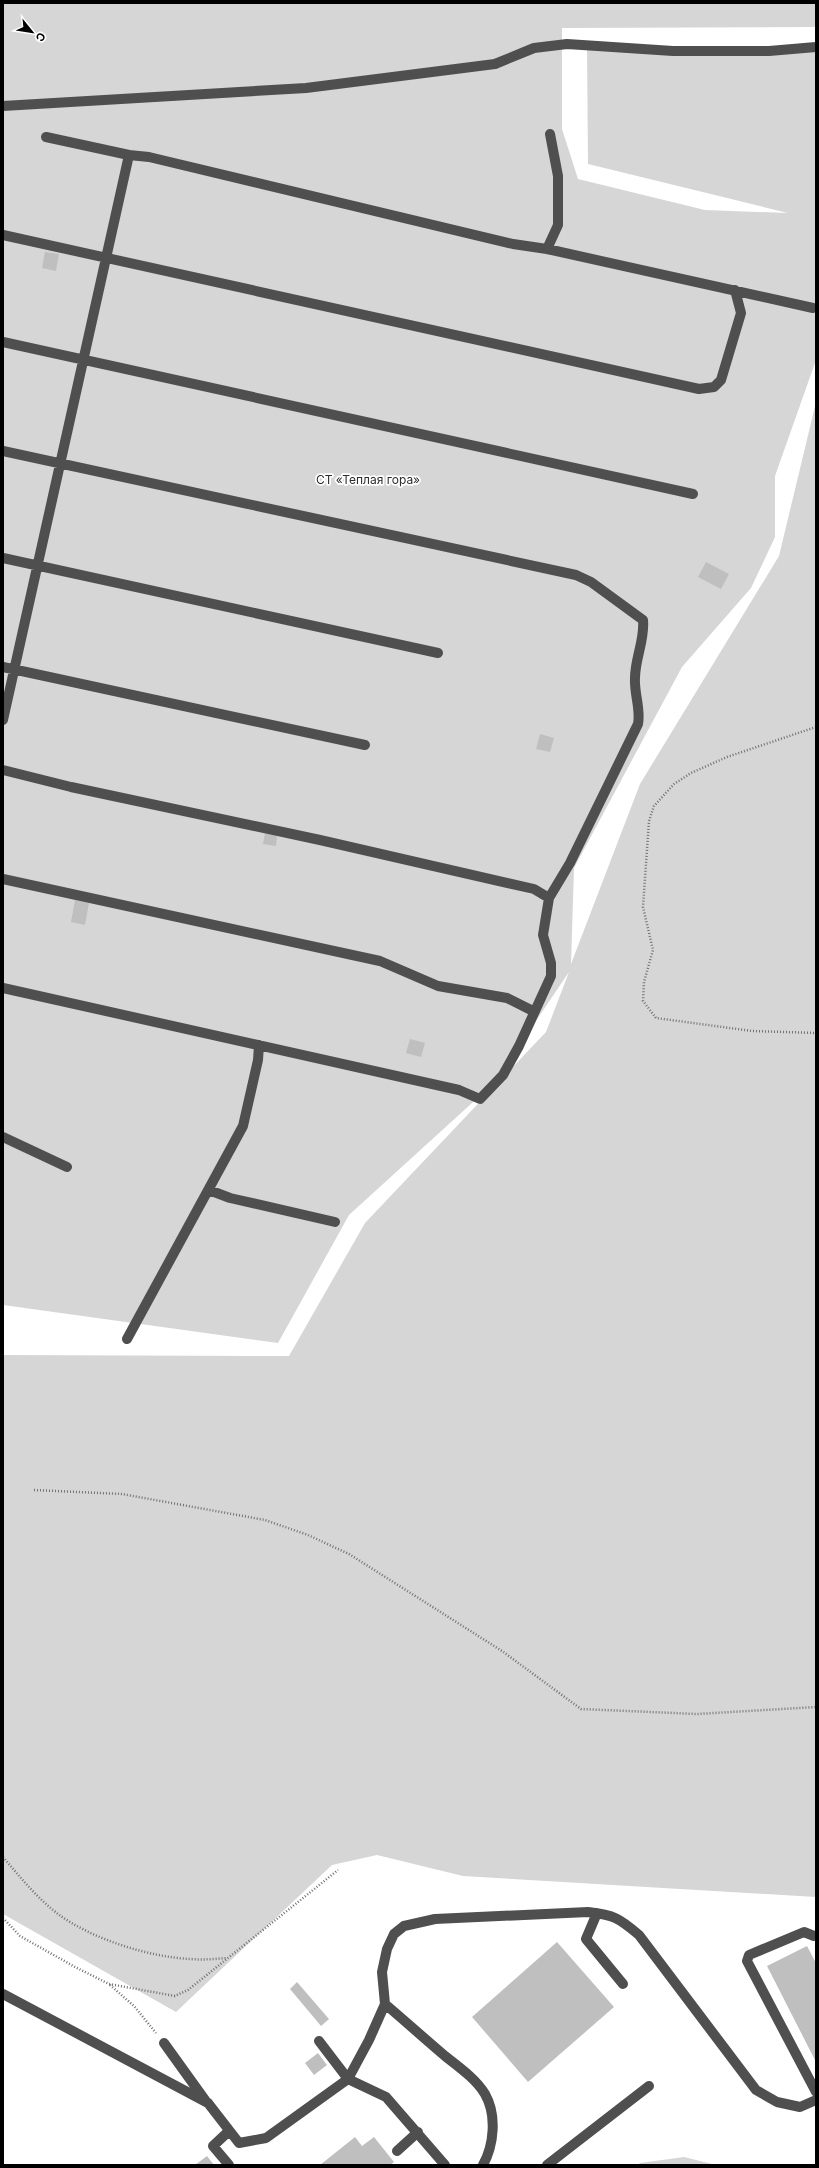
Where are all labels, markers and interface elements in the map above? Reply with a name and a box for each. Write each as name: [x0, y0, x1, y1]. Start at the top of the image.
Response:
north arrow: [12, 12, 52, 52]
text: С: [33, 30, 49, 44]
park label: СТ «Теплая гора»: [316, 472, 420, 487]

